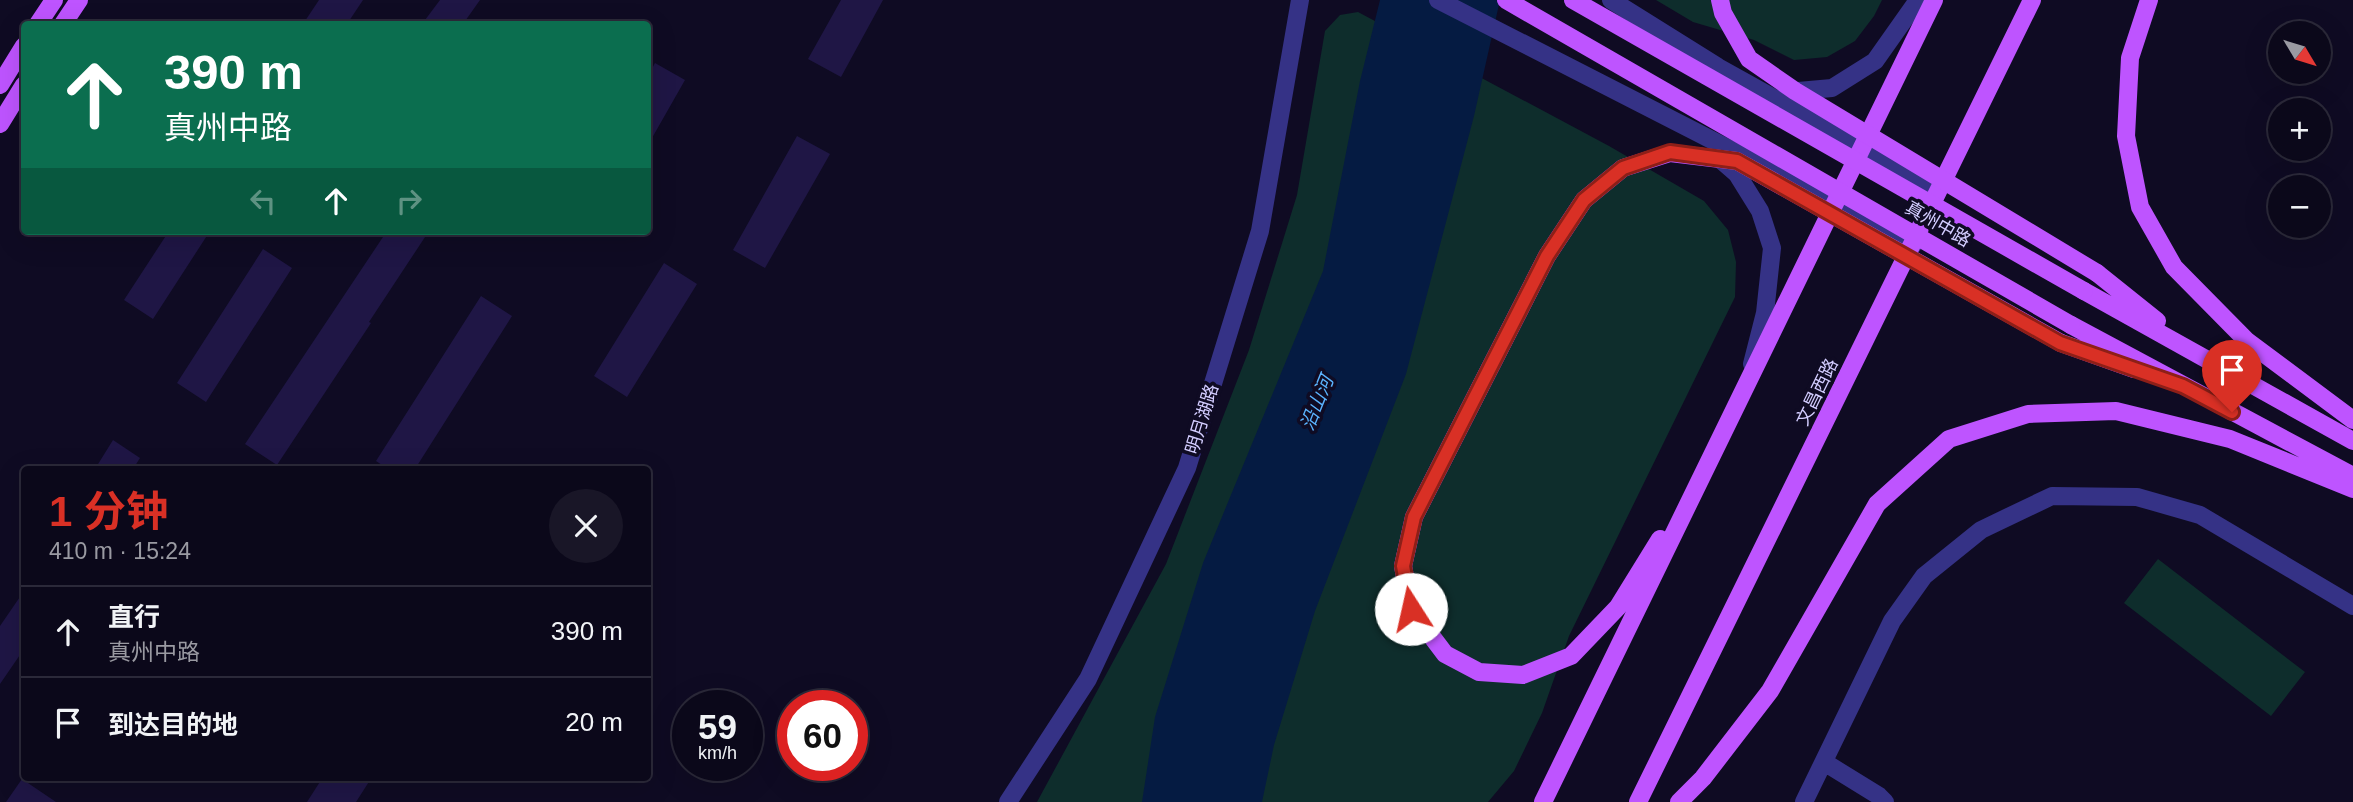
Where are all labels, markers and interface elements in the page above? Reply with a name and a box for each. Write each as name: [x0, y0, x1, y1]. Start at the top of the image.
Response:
north arrow: [2268, 21, 2331, 84]
map controls: [2268, 21, 2331, 238]
text: 390 m: [164, 45, 303, 99]
icon: ahead: [49, 49, 140, 140]
button: +: [2268, 98, 2331, 161]
text: 真州中路: [164, 110, 292, 146]
button: −: [2268, 175, 2331, 238]
icon: left: [244, 182, 282, 220]
icon: ahead: [317, 182, 355, 220]
icon: right: [390, 182, 428, 220]
street label: 真州中路: [1902, 197, 1974, 251]
pin: [2202, 340, 2262, 412]
icon: arrive: [2213, 351, 2251, 389]
street label: 文昌西路: [1792, 355, 1842, 429]
water label: 沿山河: [1297, 369, 1339, 433]
street label: 明月湖路: [1182, 382, 1222, 456]
text: 1 分钟: [49, 488, 168, 535]
button: close: [549, 489, 623, 563]
text: 410 m · 15:24: [49, 538, 191, 564]
position arrow: [1374, 572, 1448, 646]
text: 直行: [108, 602, 160, 632]
icon: ahead: [49, 613, 87, 651]
text: 390 m: [551, 616, 623, 646]
text: 真州中路: [108, 639, 200, 665]
speed limit sign: 60: [777, 690, 868, 781]
icon: arrive: [49, 704, 87, 742]
text: 20 m: [565, 707, 623, 737]
text: 59: [698, 707, 737, 746]
text: 到达目的地: [108, 710, 238, 740]
text: km/h: [698, 743, 737, 763]

